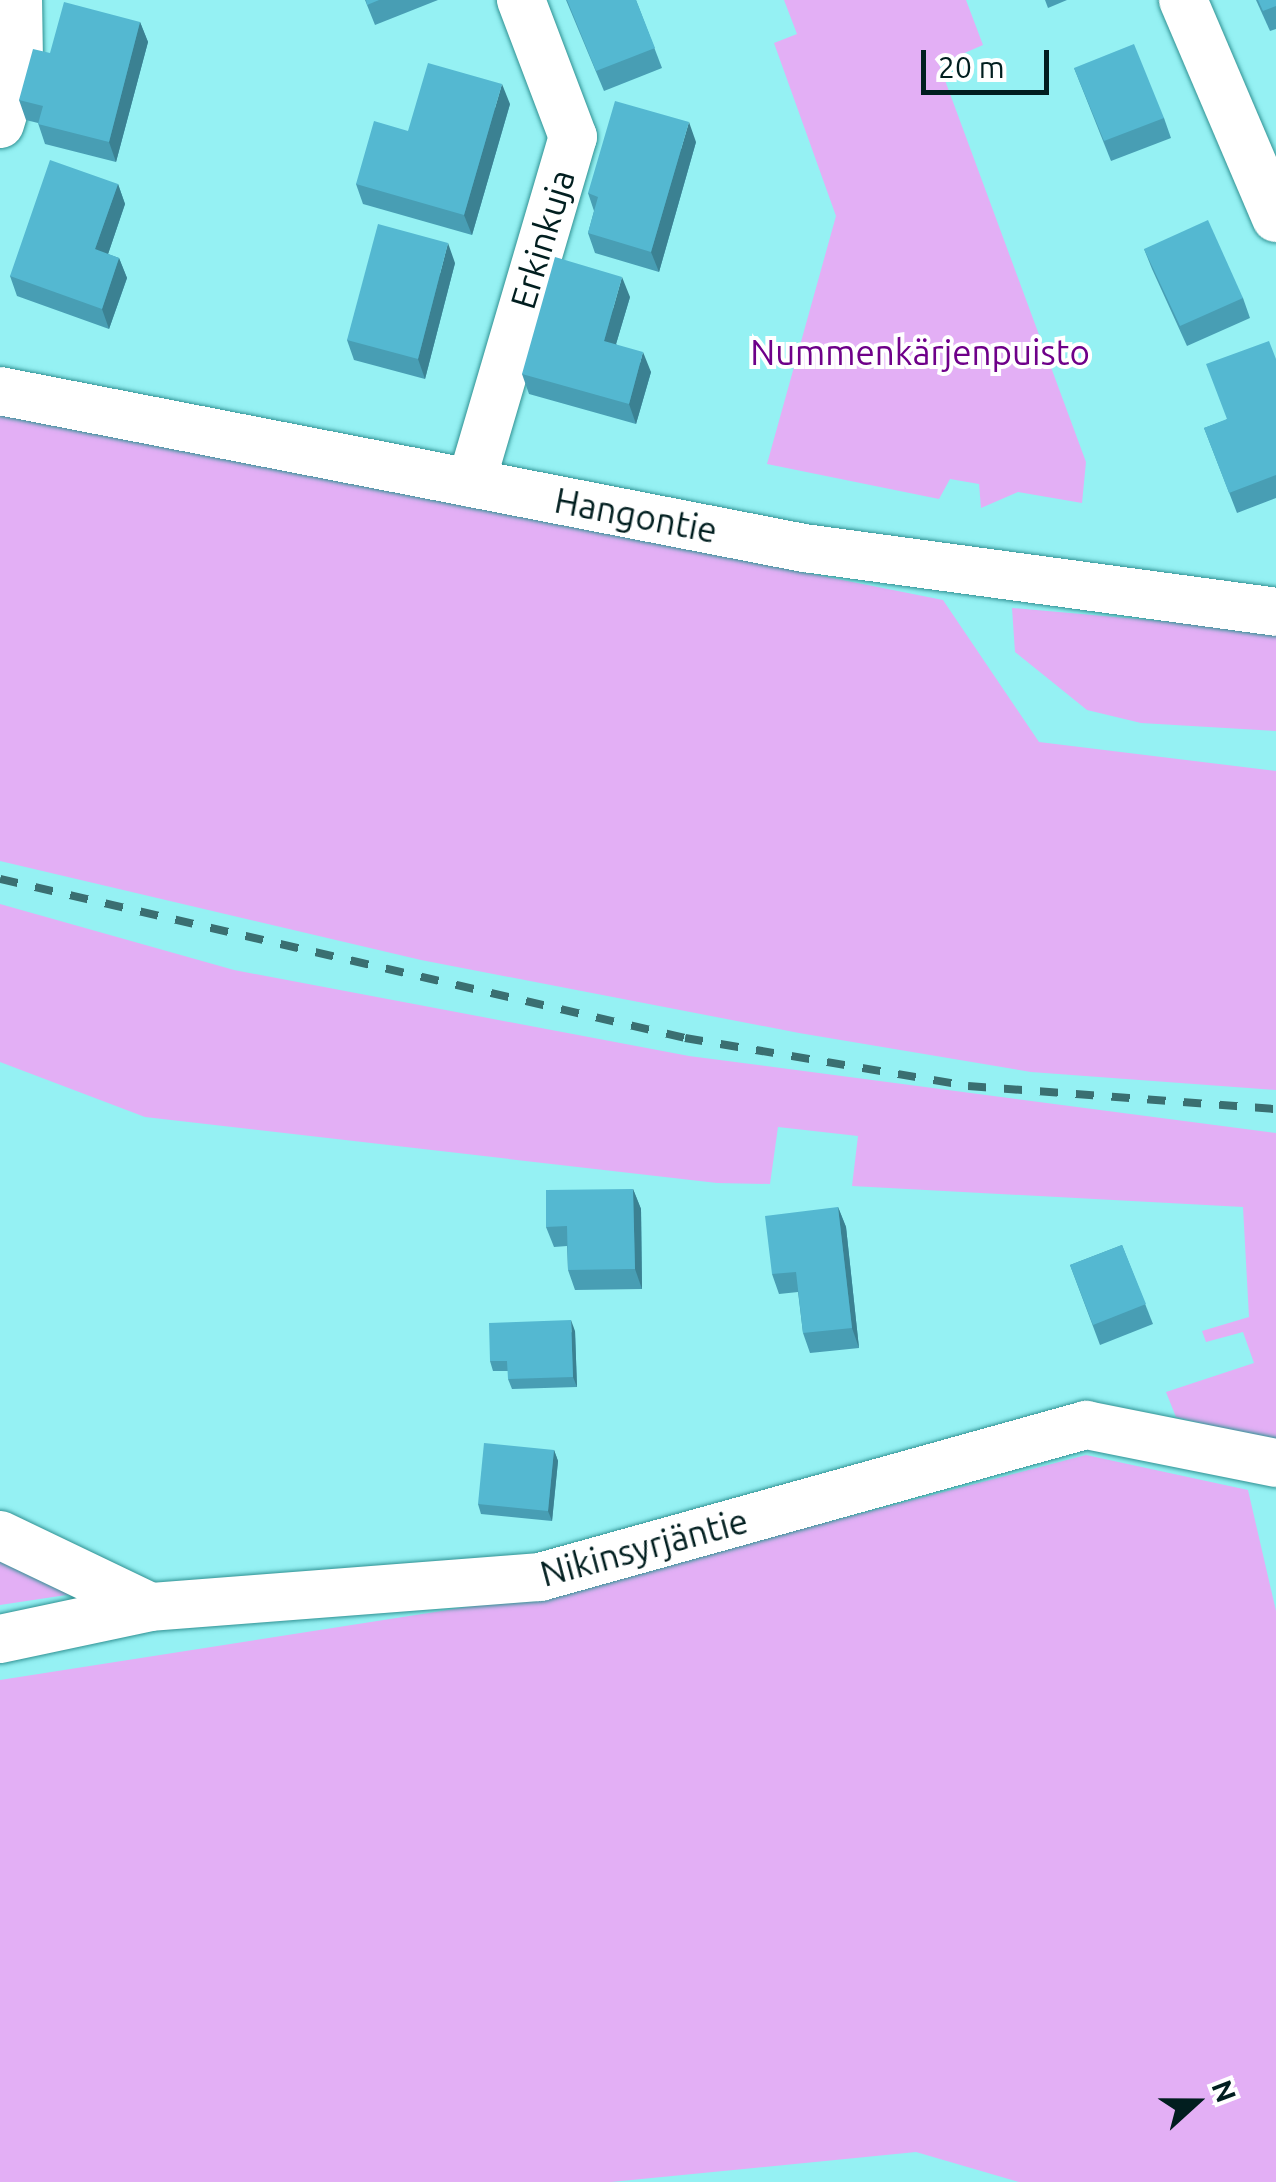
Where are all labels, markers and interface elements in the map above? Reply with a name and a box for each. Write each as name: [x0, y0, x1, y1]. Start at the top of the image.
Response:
scale bar: [926, 30, 1054, 92]
text: 20 m: [938, 50, 1005, 84]
street label: Erkinkuja: [501, 164, 583, 314]
park label: Nummenkärjenpuisto: [750, 331, 1090, 373]
street label: Hangontie: [551, 479, 721, 551]
street label: Nikinsyrjäntie: [536, 1499, 752, 1595]
north arrow: [1146, 2052, 1246, 2152]
text: N: [1206, 2076, 1243, 2106]

